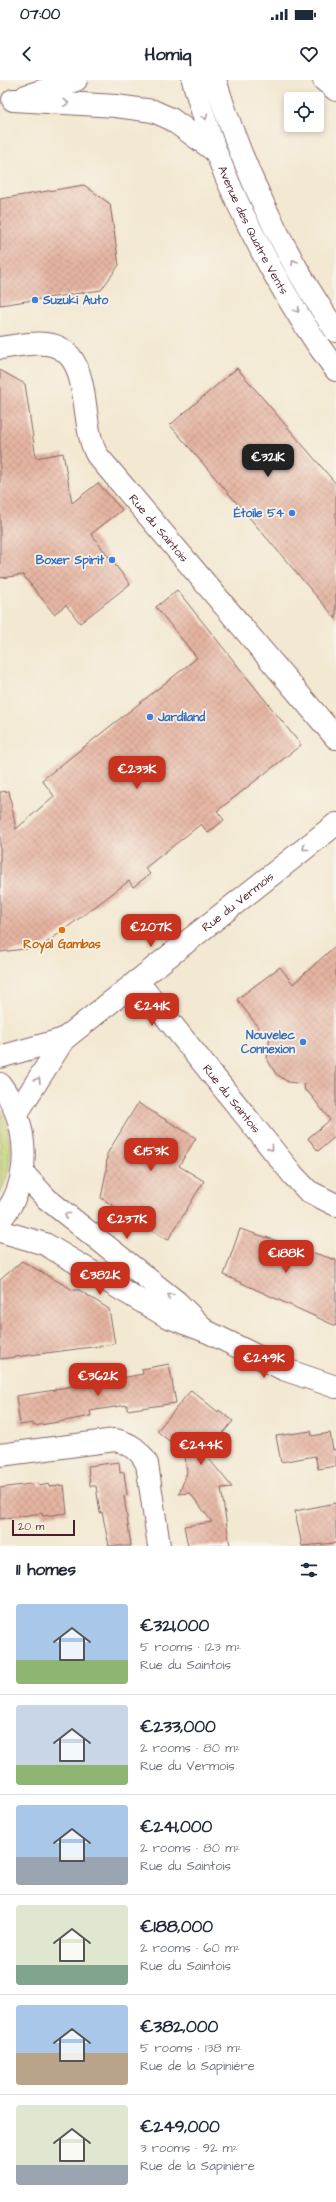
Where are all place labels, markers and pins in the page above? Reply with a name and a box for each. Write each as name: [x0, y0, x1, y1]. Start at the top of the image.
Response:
place label: Suzuki Auto: [42, 292, 108, 309]
marker: Suzuki Auto: [30, 295, 40, 305]
pin: €321K: [240, 444, 296, 478]
place label: Étoile 54: [234, 505, 285, 522]
marker: Étoile 54: [287, 508, 297, 518]
place label: Boxer Spirit: [36, 552, 104, 570]
marker: Boxer Spirit: [107, 555, 117, 565]
place label: Jardiland: [157, 709, 206, 726]
marker: Jardiland: [145, 712, 155, 722]
pin: €233K: [109, 756, 165, 790]
pin: €207K: [123, 914, 179, 948]
marker: Royal Gambas: [57, 925, 67, 935]
place label: Royal Gambas: [23, 936, 101, 954]
pin: €241K: [124, 993, 180, 1027]
place label: Nouvelec Connexion: [241, 1027, 295, 1058]
marker: Nouvelec Connexion: [298, 1037, 308, 1047]
pin: €153K: [123, 1138, 179, 1172]
pin: €237K: [99, 1206, 155, 1240]
pin: €188K: [258, 1240, 314, 1274]
pin: €382K: [72, 1262, 128, 1296]
pin: €249K: [236, 1345, 292, 1379]
pin: €362K: [70, 1363, 126, 1397]
pin: €244K: [173, 1432, 229, 1466]

